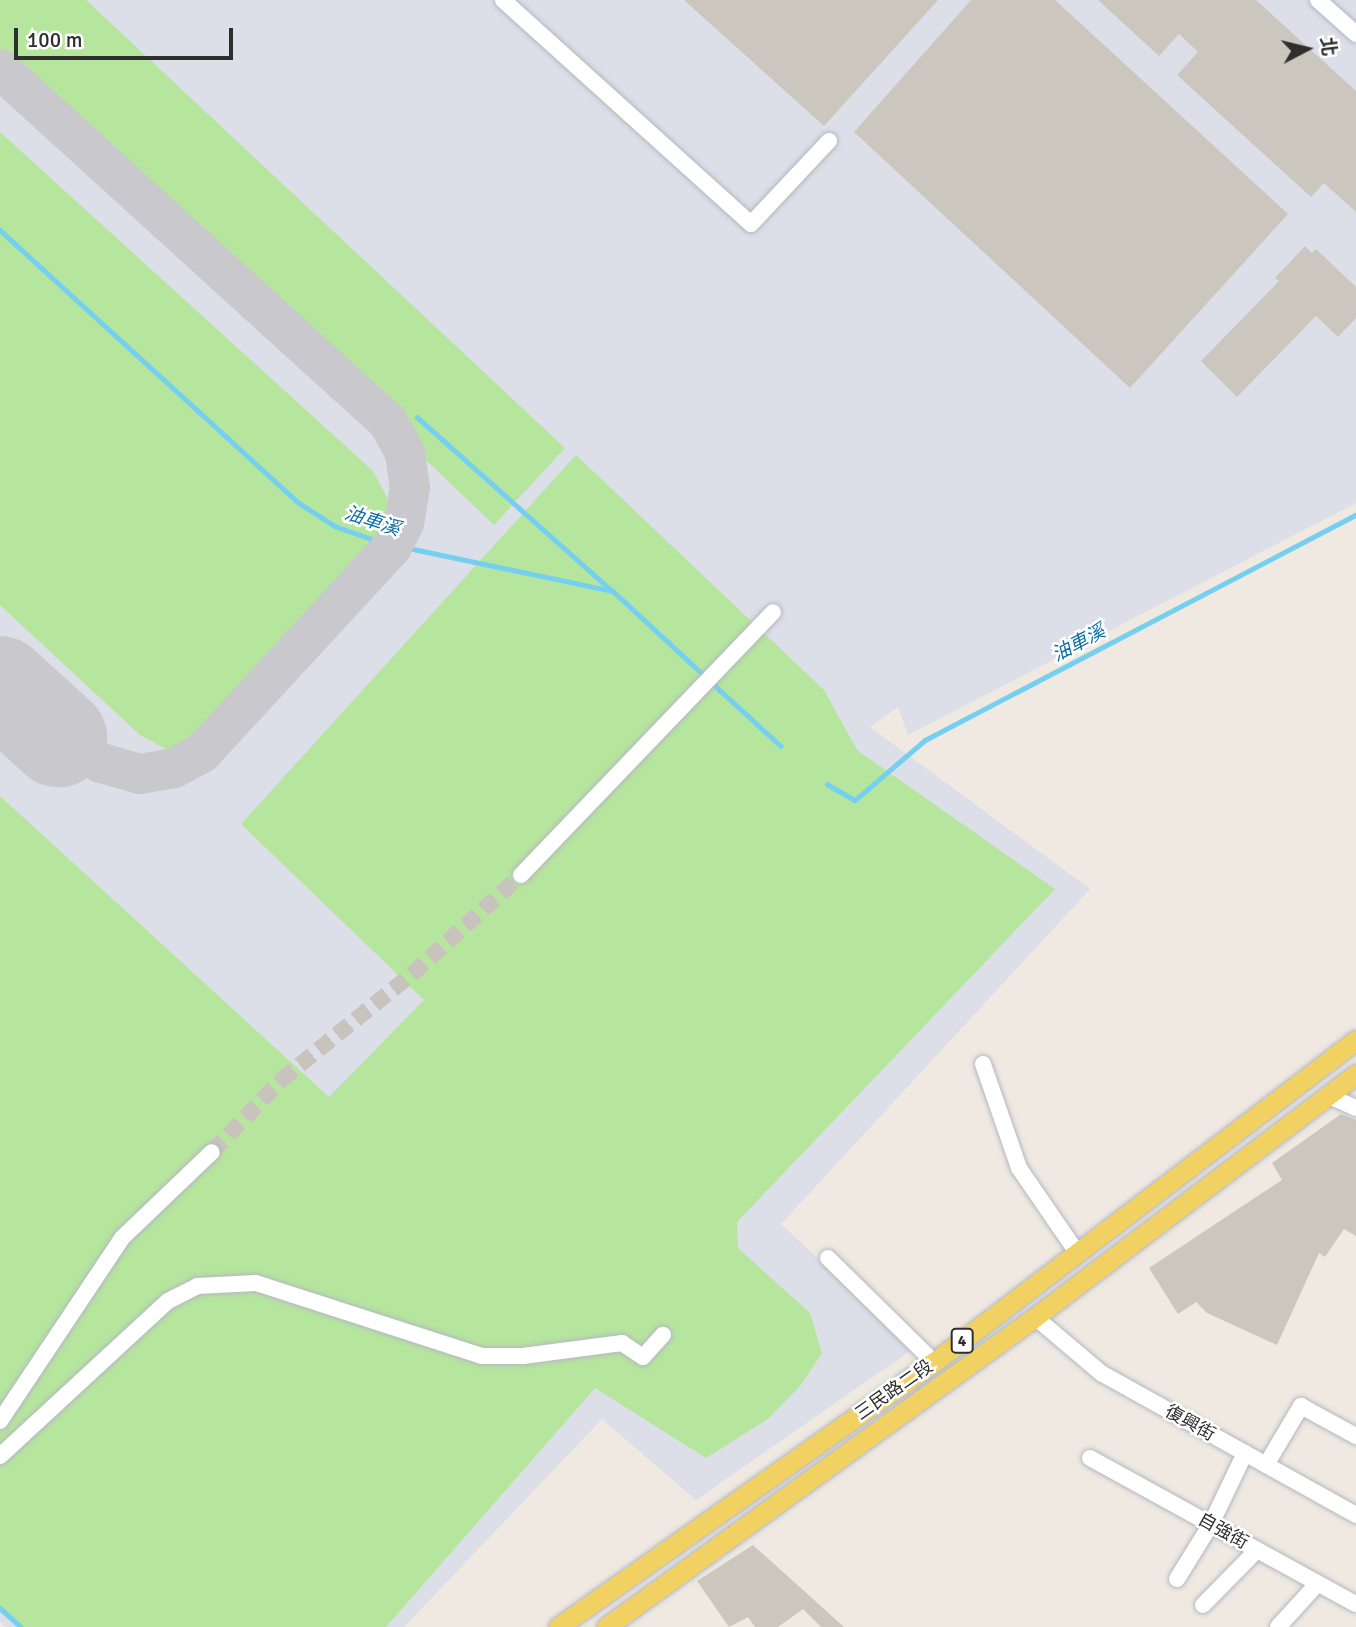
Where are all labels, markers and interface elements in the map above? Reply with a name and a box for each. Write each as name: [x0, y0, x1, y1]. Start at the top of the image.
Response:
scale bar: [18, 14, 236, 58]
north arrow: [1272, 14, 1342, 84]
text: 100 m: [27, 27, 82, 53]
text: 北: [1315, 36, 1341, 57]
water label: 油車溪: [341, 502, 403, 542]
water label: 油車溪: [1048, 621, 1110, 667]
road number: 4: [950, 1329, 974, 1354]
street label: 三民路二段: [851, 1355, 937, 1425]
street label: 復興街: [1161, 1400, 1219, 1446]
street label: 自強街: [1194, 1508, 1252, 1554]

